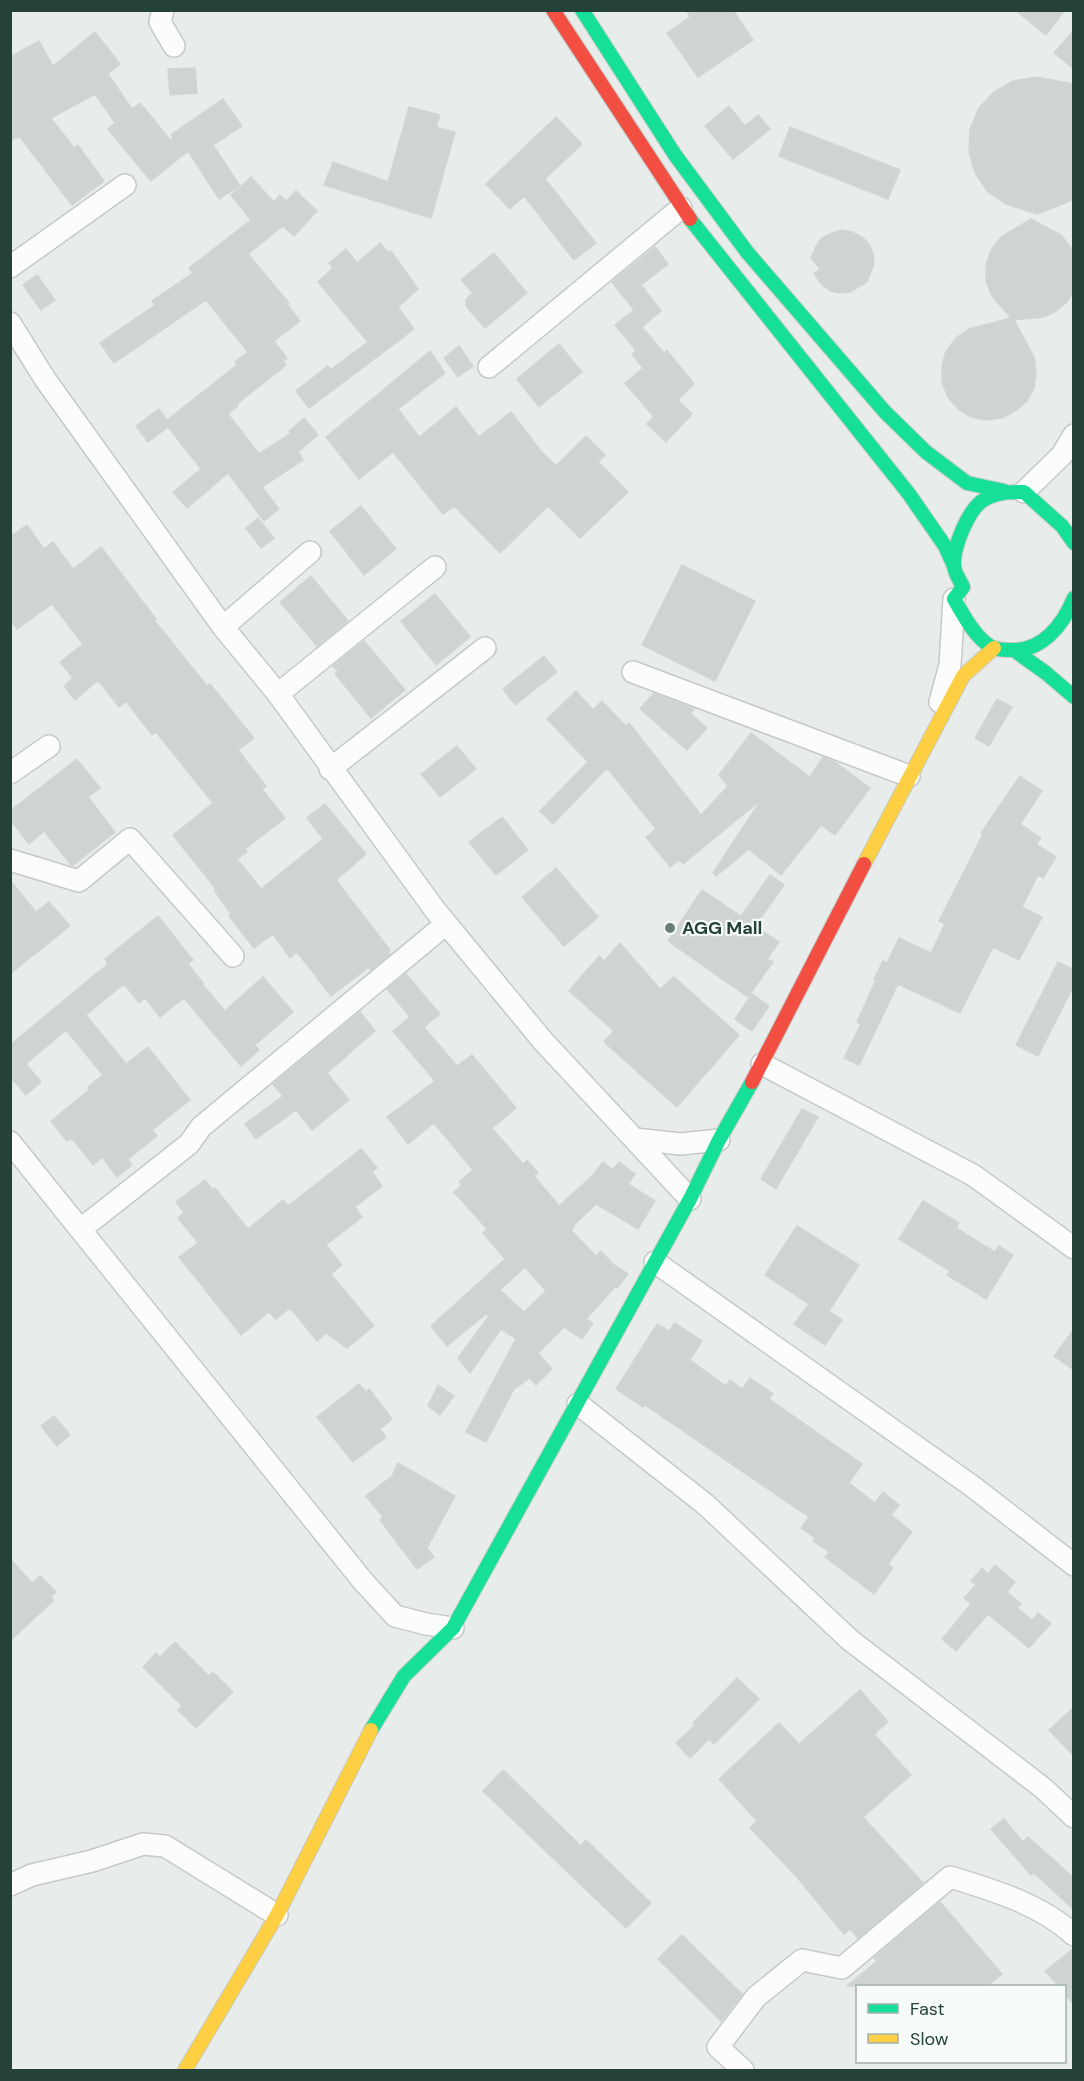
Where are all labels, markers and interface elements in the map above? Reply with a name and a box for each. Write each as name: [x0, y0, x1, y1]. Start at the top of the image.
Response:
place label: AGG Mall: [682, 916, 762, 940]
marker: AGG Mall: [663, 921, 677, 935]
legend: [856, 1985, 1066, 2063]
text: Fast: [910, 1997, 945, 2021]
text: Slow: [910, 2027, 949, 2051]

